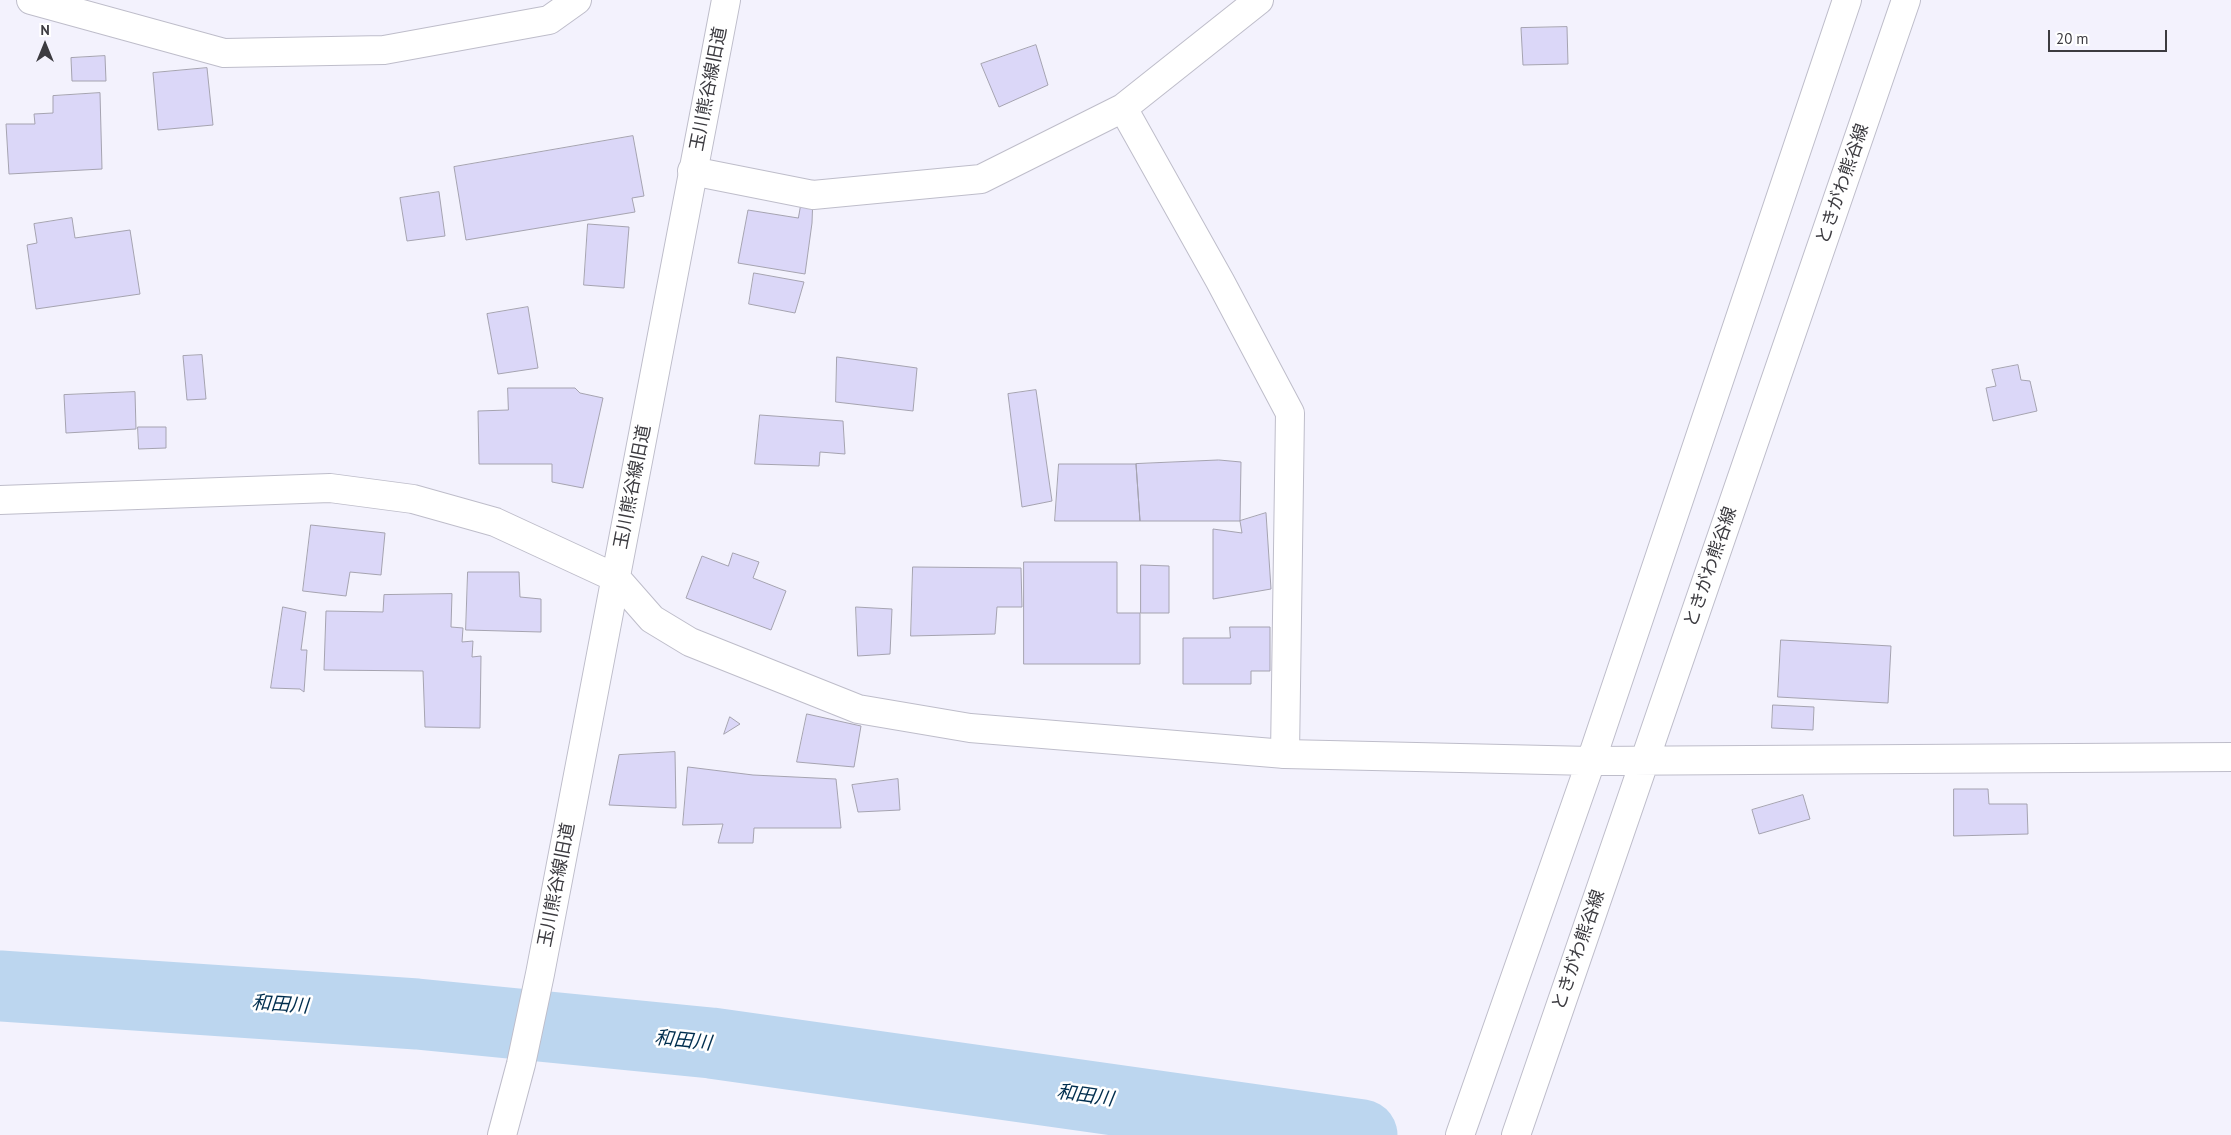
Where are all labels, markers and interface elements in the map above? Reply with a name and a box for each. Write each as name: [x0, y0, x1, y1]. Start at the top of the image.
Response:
north arrow: [20, 20, 70, 70]
scale bar: [2051, 20, 2170, 52]
text: N: [40, 21, 50, 39]
street label: 玉川熊谷線旧道: [686, 25, 732, 153]
text: 20 m: [2056, 29, 2089, 48]
street label: ときがわ熊谷線: [1812, 121, 1874, 247]
street label: 玉川熊谷線旧道: [610, 423, 656, 551]
street label: ときがわ熊谷線: [1680, 504, 1742, 630]
street label: 玉川熊谷線旧道: [534, 821, 580, 949]
street label: ときがわ熊谷線: [1548, 887, 1610, 1013]
water label: 和田川: [251, 992, 309, 1018]
water label: 和田川: [653, 1027, 713, 1055]
water label: 和田川: [1055, 1081, 1115, 1111]

